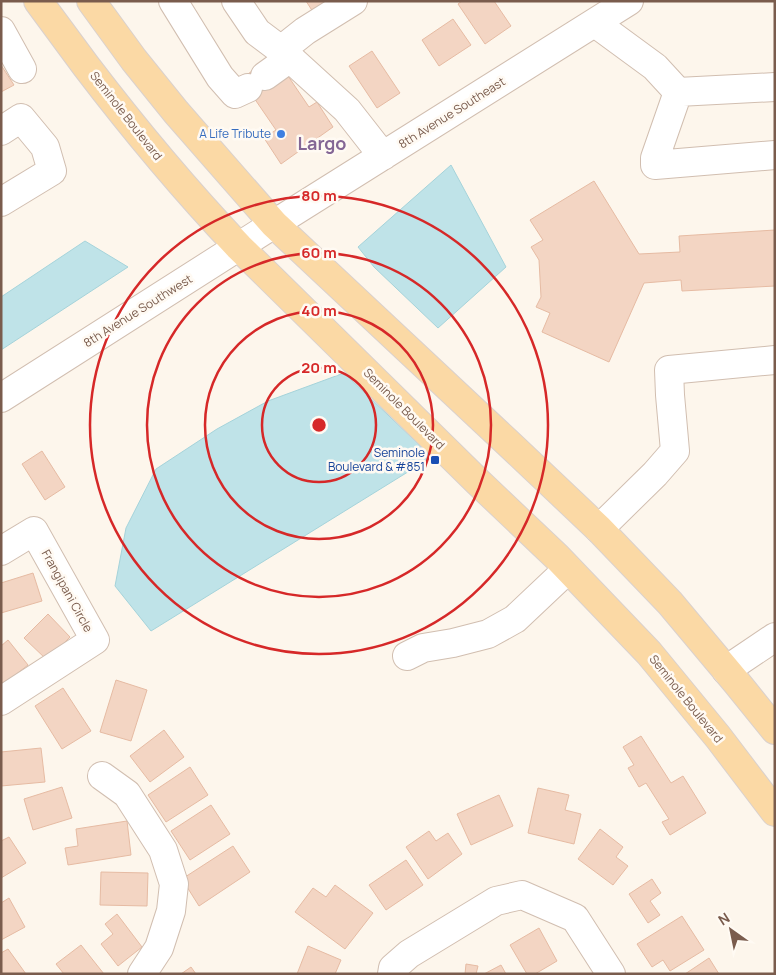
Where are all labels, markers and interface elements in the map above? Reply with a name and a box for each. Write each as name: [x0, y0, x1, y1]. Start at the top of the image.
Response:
street label: Seminole Boulevard: [86, 68, 166, 164]
street label: 8th Avenue Southeast: [395, 73, 509, 152]
place label: A Life Tribute: [199, 125, 271, 142]
marker: A Life Tribute: [275, 128, 287, 140]
district label: Largo: [297, 131, 347, 155]
text: 80 m: [301, 185, 337, 206]
text: 60 m: [301, 242, 337, 263]
street label: 8th Avenue Southwest: [80, 270, 196, 351]
text: 40 m: [301, 300, 337, 321]
text: 20 m: [301, 357, 337, 378]
street label: Seminole Boulevard: [360, 364, 449, 453]
centre of rings: [310, 416, 328, 434]
place label: Seminole Boulevard & #851: [328, 444, 425, 475]
marker: Seminole Boulevard & #851: [429, 454, 441, 466]
street label: Frangipani Circle: [38, 546, 97, 635]
street label: Seminole Boulevard: [646, 651, 727, 746]
north arrow: [706, 905, 756, 955]
text: N: [714, 908, 733, 929]

